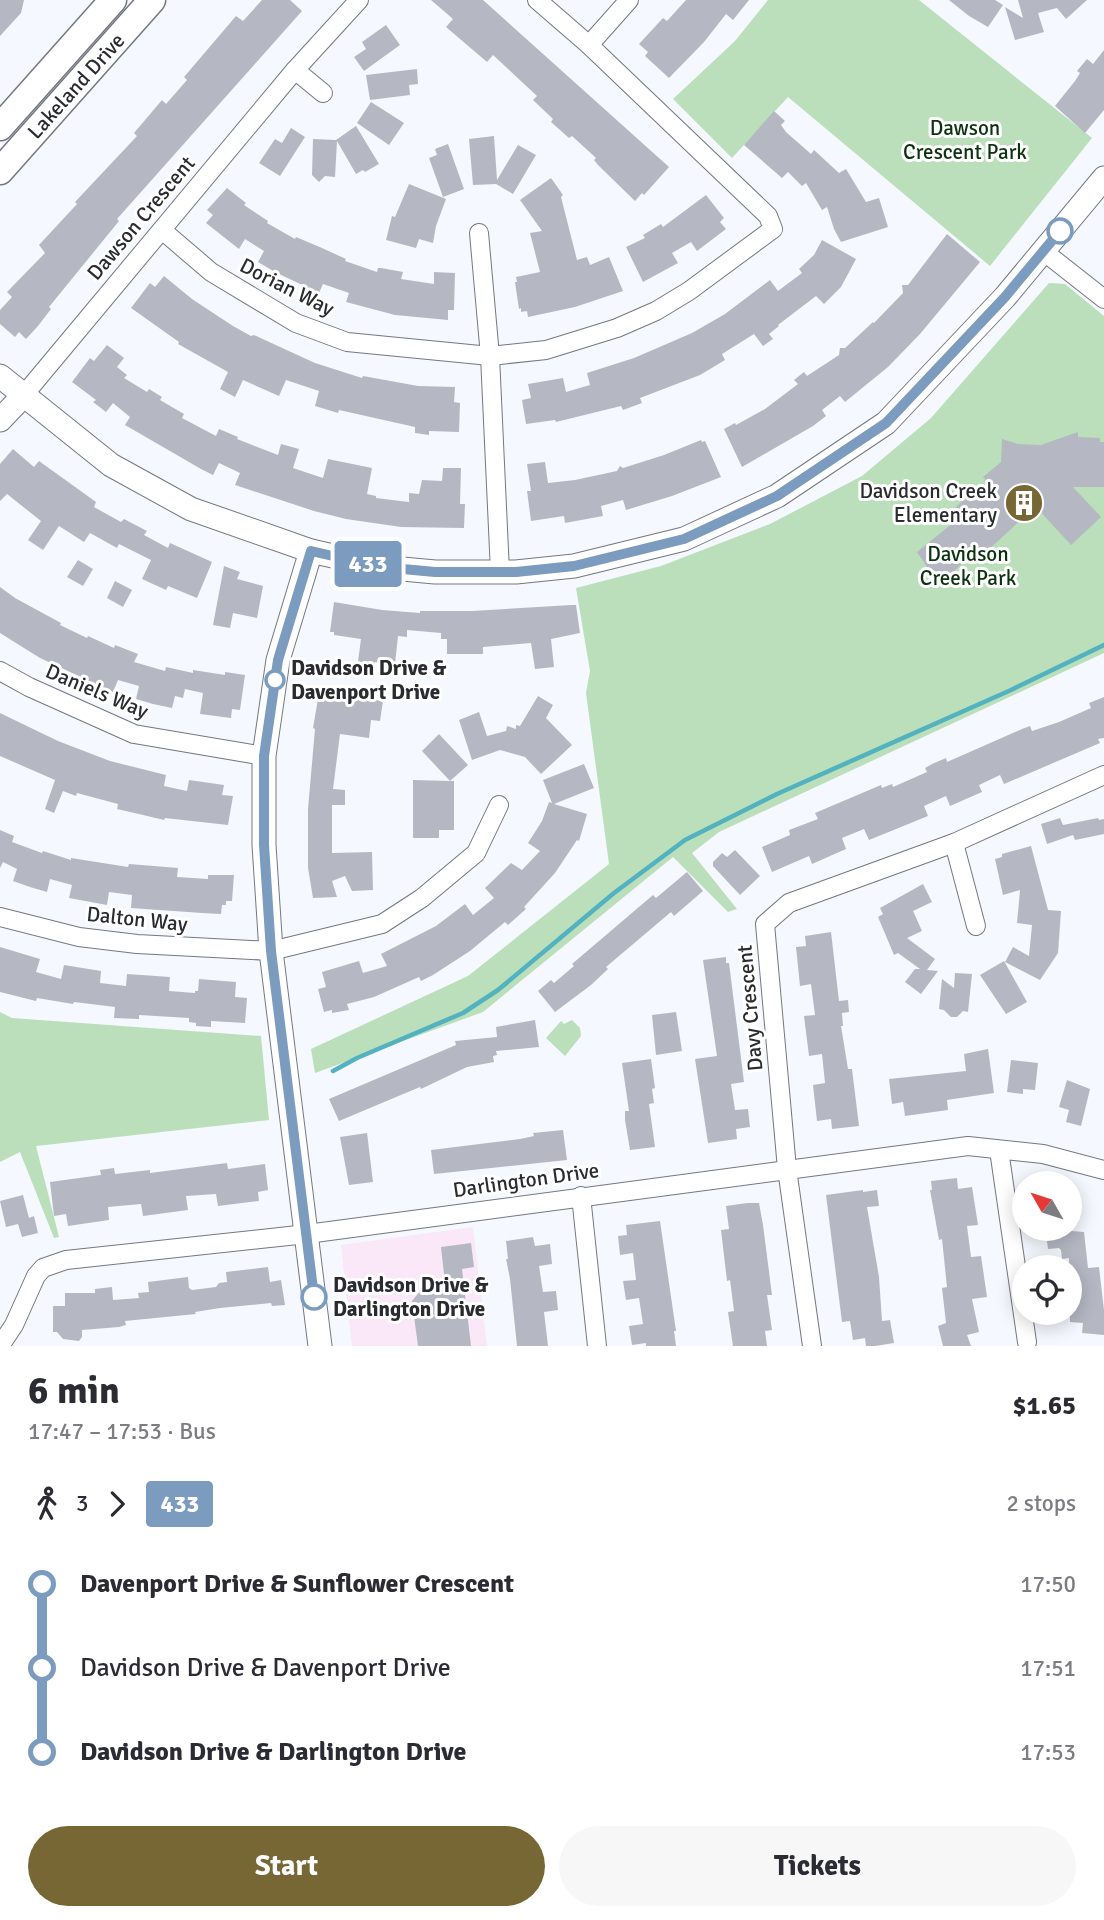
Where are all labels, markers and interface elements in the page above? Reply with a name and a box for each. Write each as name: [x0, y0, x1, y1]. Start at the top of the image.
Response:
street label: Lakeland Drive: [22, 28, 130, 144]
park label: Dawson Crescent Park: [903, 115, 1027, 165]
street label: Dawson Crescent: [82, 151, 200, 285]
unlabelled marker: [1047, 218, 1073, 244]
street label: Dorian Way: [236, 252, 339, 322]
place label: Davidson Creek Elementary: [859, 478, 997, 528]
building icon: Davidson Creek Elementary: [1003, 482, 1045, 524]
line badge: 433: [328, 541, 408, 587]
park label: Davidson Creek Park: [920, 541, 1017, 591]
text: 433: [349, 549, 387, 579]
place label: Davidson Drive & Davenport Drive: [291, 655, 447, 705]
street label: Daniels Way: [42, 658, 152, 724]
marker: Davidson Drive & Davenport Drive: [265, 670, 285, 690]
street label: Dalton Way: [85, 901, 189, 937]
street label: Davy Crescent: [732, 944, 768, 1072]
street label: Darlington Drive: [451, 1157, 601, 1203]
north arrow: [1012, 1171, 1082, 1241]
map controls: [1012, 1171, 1082, 1325]
button: locate: [1012, 1255, 1082, 1325]
place label: Davidson Drive & Darlington Drive: [333, 1272, 489, 1322]
marker: Davidson Drive & Darlington Drive: [301, 1284, 327, 1310]
text: 6 min: [28, 1367, 120, 1414]
text: $1.65: [1012, 1390, 1076, 1422]
text: 17:47 – 17:53 · Bus: [28, 1417, 216, 1446]
icon: walk: [28, 1485, 66, 1523]
icon: forward: [98, 1485, 136, 1523]
text: 3: [76, 1489, 88, 1518]
text: 433: [160, 1489, 199, 1519]
text: 2 stops: [1006, 1489, 1076, 1518]
text: Davenport Drive & Sunflower Crescent: [80, 1568, 514, 1600]
text: 17:50: [1020, 1570, 1076, 1599]
text: Davidson Drive & Davenport Drive: [80, 1652, 451, 1684]
text: 17:51: [1020, 1654, 1076, 1683]
text: Davidson Drive & Darlington Drive: [80, 1736, 466, 1768]
text: 17:53: [1020, 1738, 1076, 1767]
button: Start: [28, 1826, 545, 1906]
button: Tickets: [559, 1826, 1076, 1906]

